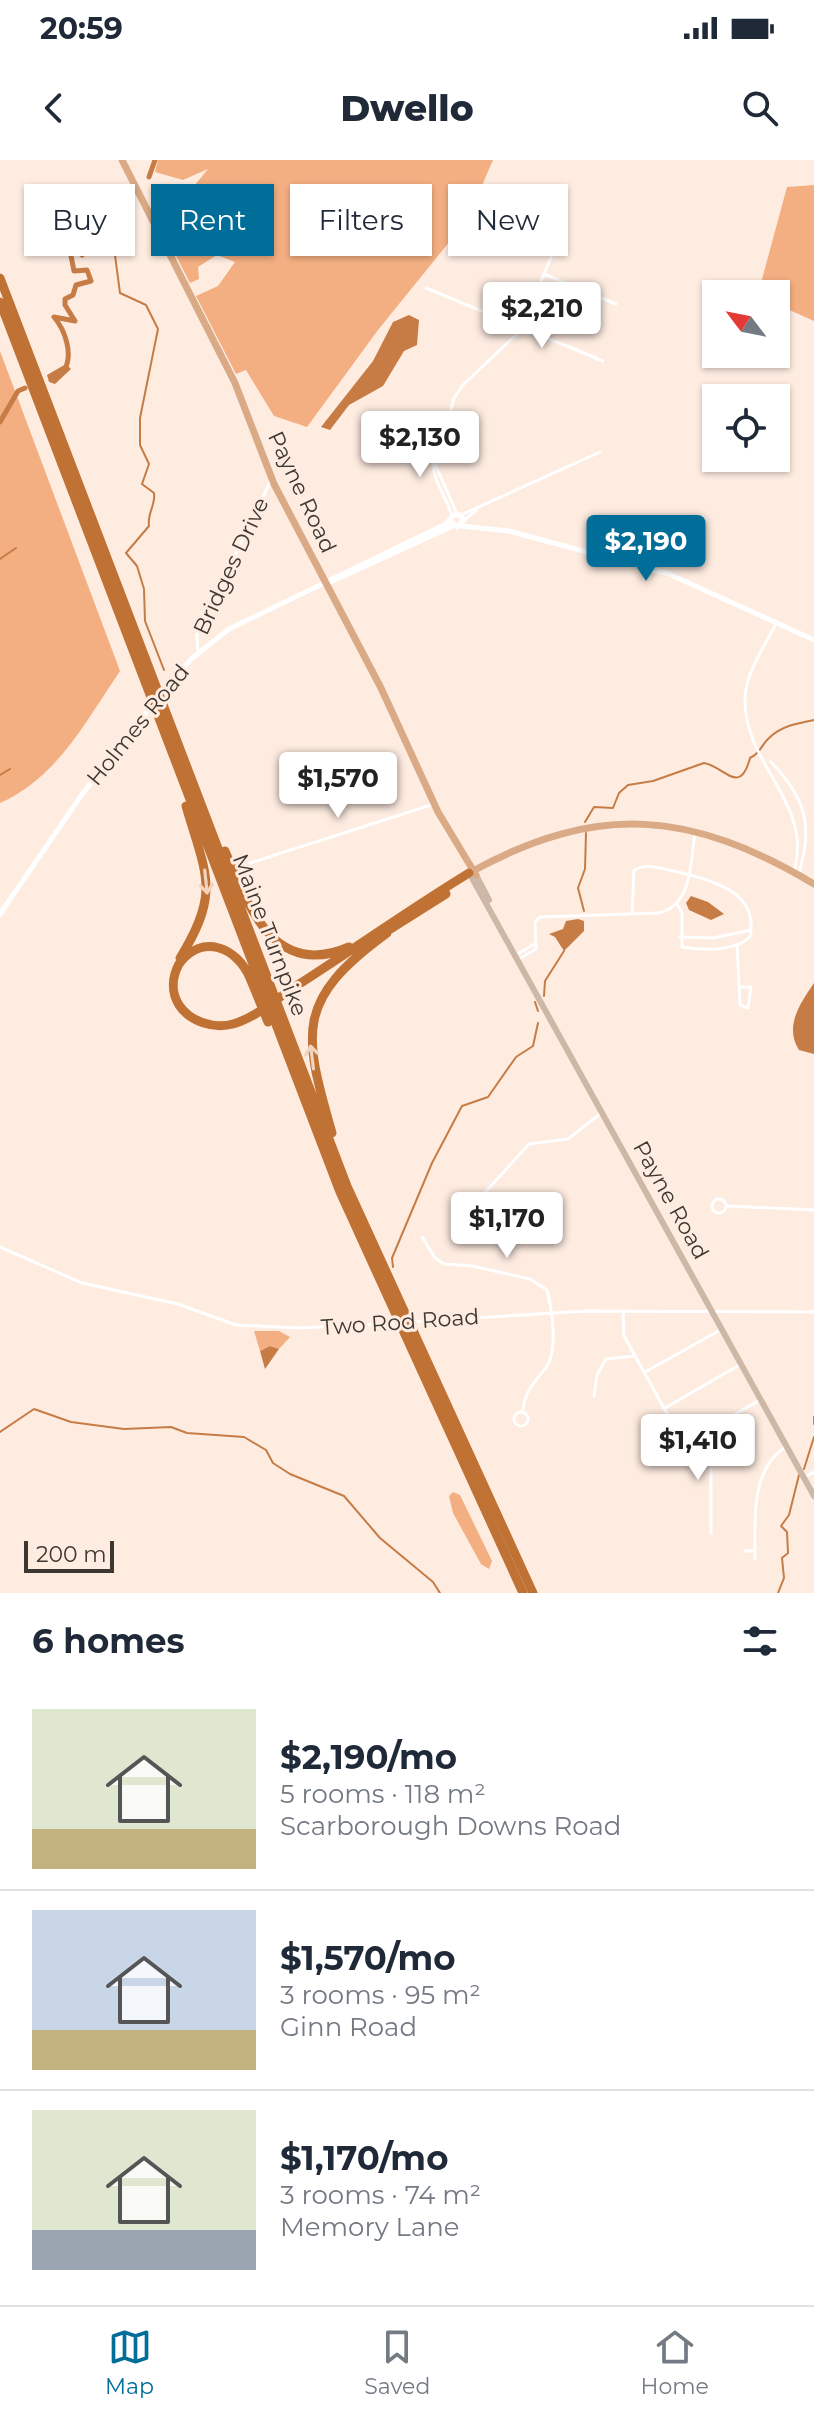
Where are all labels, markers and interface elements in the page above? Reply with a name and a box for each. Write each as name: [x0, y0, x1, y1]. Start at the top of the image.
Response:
text: 20:59: [40, 10, 123, 47]
icon: back: [32, 86, 76, 130]
text: Dwello: [340, 86, 474, 130]
icon: search: [738, 86, 782, 130]
chip: Buy: [24, 184, 135, 256]
chip: Rent: [151, 184, 274, 256]
chip: Filters: [290, 184, 432, 256]
chip: New: [448, 184, 568, 256]
north arrow: [702, 280, 790, 368]
map controls: [702, 280, 790, 472]
pin: $2,210: [477, 282, 607, 350]
text: $2,210: [501, 292, 583, 324]
button: locate: [702, 384, 790, 472]
pin: $2,130: [355, 411, 485, 479]
text: $2,130: [379, 421, 461, 453]
street label: Payne Road: [262, 427, 342, 557]
street label: Bridges Drive: [187, 493, 275, 639]
pin: $2,190: [581, 515, 711, 583]
text: $2,190: [605, 525, 687, 557]
street label: Holmes Road: [81, 659, 195, 791]
pin: $1,570: [273, 752, 403, 820]
text: $1,570: [297, 762, 379, 794]
street label: Maine Turnpike: [227, 850, 313, 1020]
one-way arrow: [199, 868, 214, 895]
one-way arrow: [305, 1044, 320, 1071]
street label: Payne Road: [627, 1136, 715, 1264]
pin: $1,170: [442, 1192, 572, 1260]
text: $1,170: [469, 1202, 545, 1234]
street label: Two Rod Road: [320, 1303, 480, 1341]
pin: $1,410: [633, 1414, 763, 1482]
text: $1,410: [659, 1424, 737, 1456]
scale bar: [24, 1537, 114, 1573]
text: 200 m: [36, 1541, 107, 1568]
icon: filters: [738, 1619, 782, 1663]
text: 6 homes: [32, 1620, 185, 1662]
text: $2,190/mo: [280, 1736, 457, 1778]
icon: home: [96, 1741, 192, 1837]
text: 5 rooms · 118 m²: [280, 1778, 486, 1810]
text: Scarborough Downs Road: [280, 1810, 622, 1842]
text: $1,570/mo: [280, 1937, 455, 1979]
icon: home: [96, 1942, 192, 2038]
text: 3 rooms · 95 m²: [280, 1979, 481, 2011]
text: Ginn Road: [280, 2011, 417, 2043]
text: $1,170/mo: [280, 2137, 448, 2179]
icon: home: [96, 2142, 192, 2238]
text: 3 rooms · 74 m²: [280, 2179, 481, 2211]
text: Memory Lane: [280, 2211, 460, 2243]
tab: Map: [105, 2325, 154, 2400]
tab: Saved: [364, 2325, 430, 2400]
tab: Home: [641, 2325, 709, 2400]

